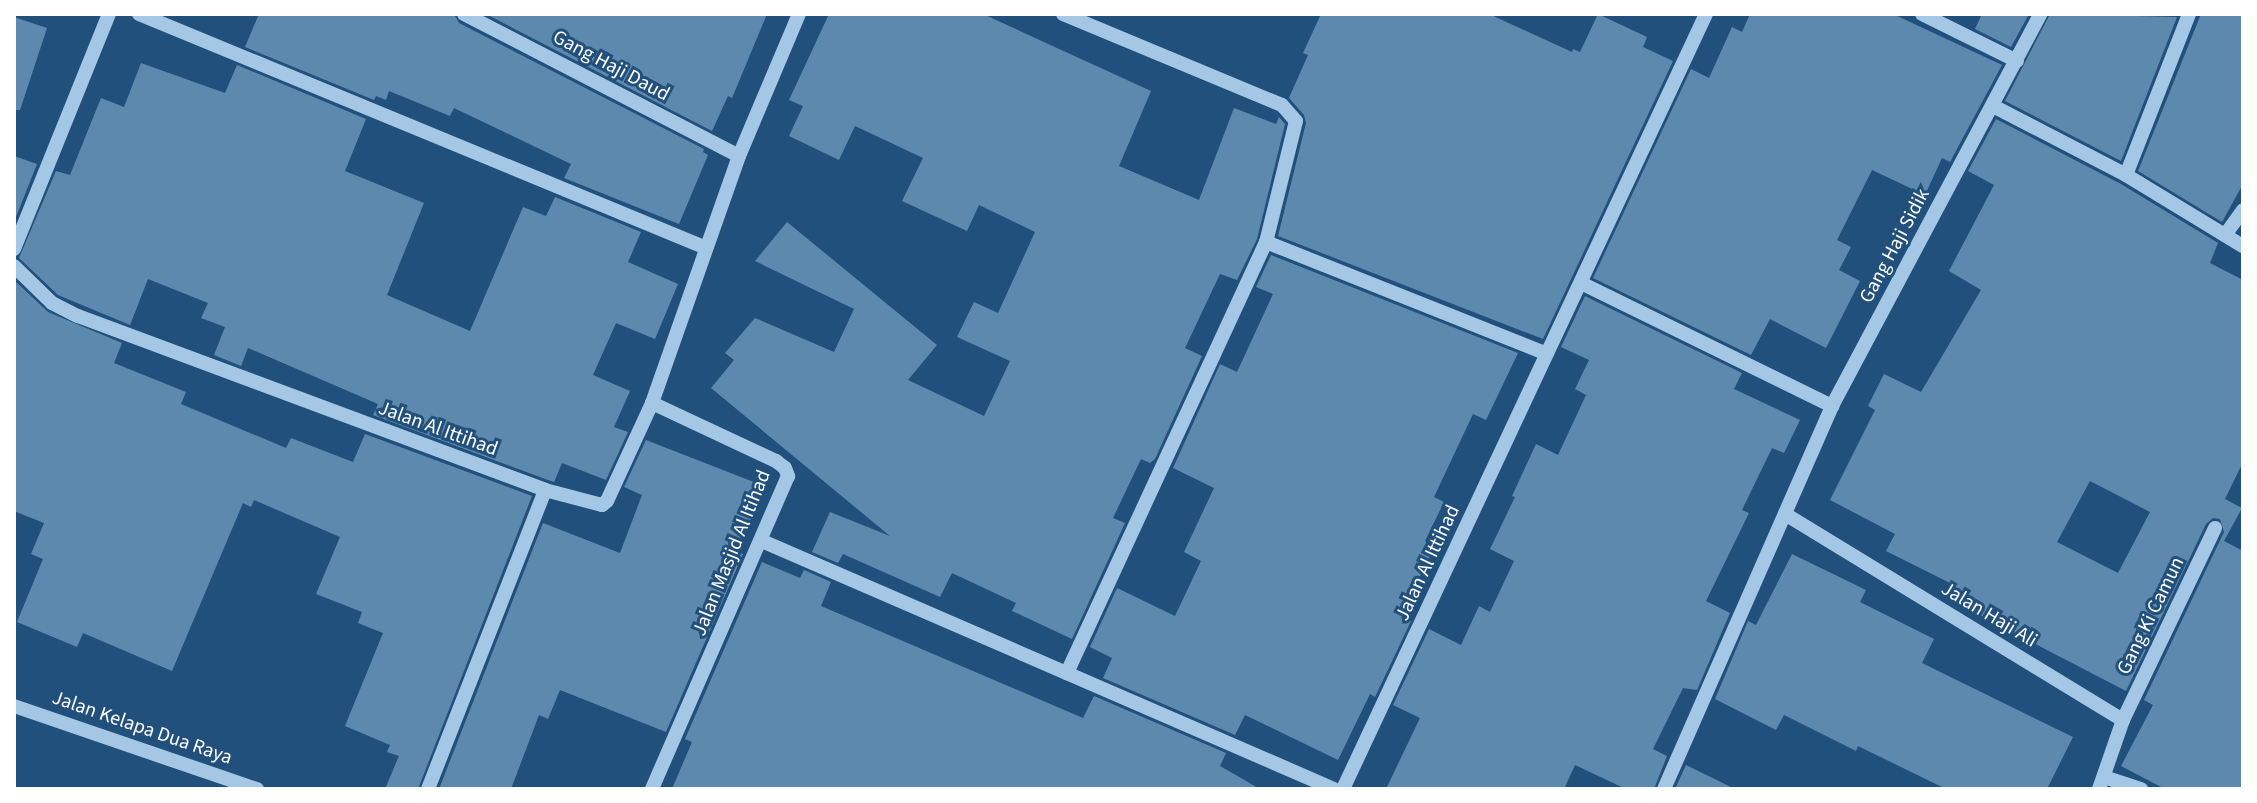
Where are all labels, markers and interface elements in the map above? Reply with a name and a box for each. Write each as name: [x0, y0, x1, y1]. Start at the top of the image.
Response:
street label: Gang Haji Daud: [549, 25, 673, 107]
street label: Gang Haji Sidik: [1855, 185, 1935, 307]
street label: Jalan Al Ittihad: [375, 396, 501, 462]
street label: Jalan Masjid Al Itihad: [688, 467, 776, 639]
street label: Jalan Al Ittihad: [1391, 501, 1465, 625]
street label: Gang Ki Camun: [2112, 553, 2190, 679]
street label: Jalan Haji Ali: [1937, 577, 2041, 653]
street label: Jalan Kelapa Dua Raya: [49, 686, 235, 770]

